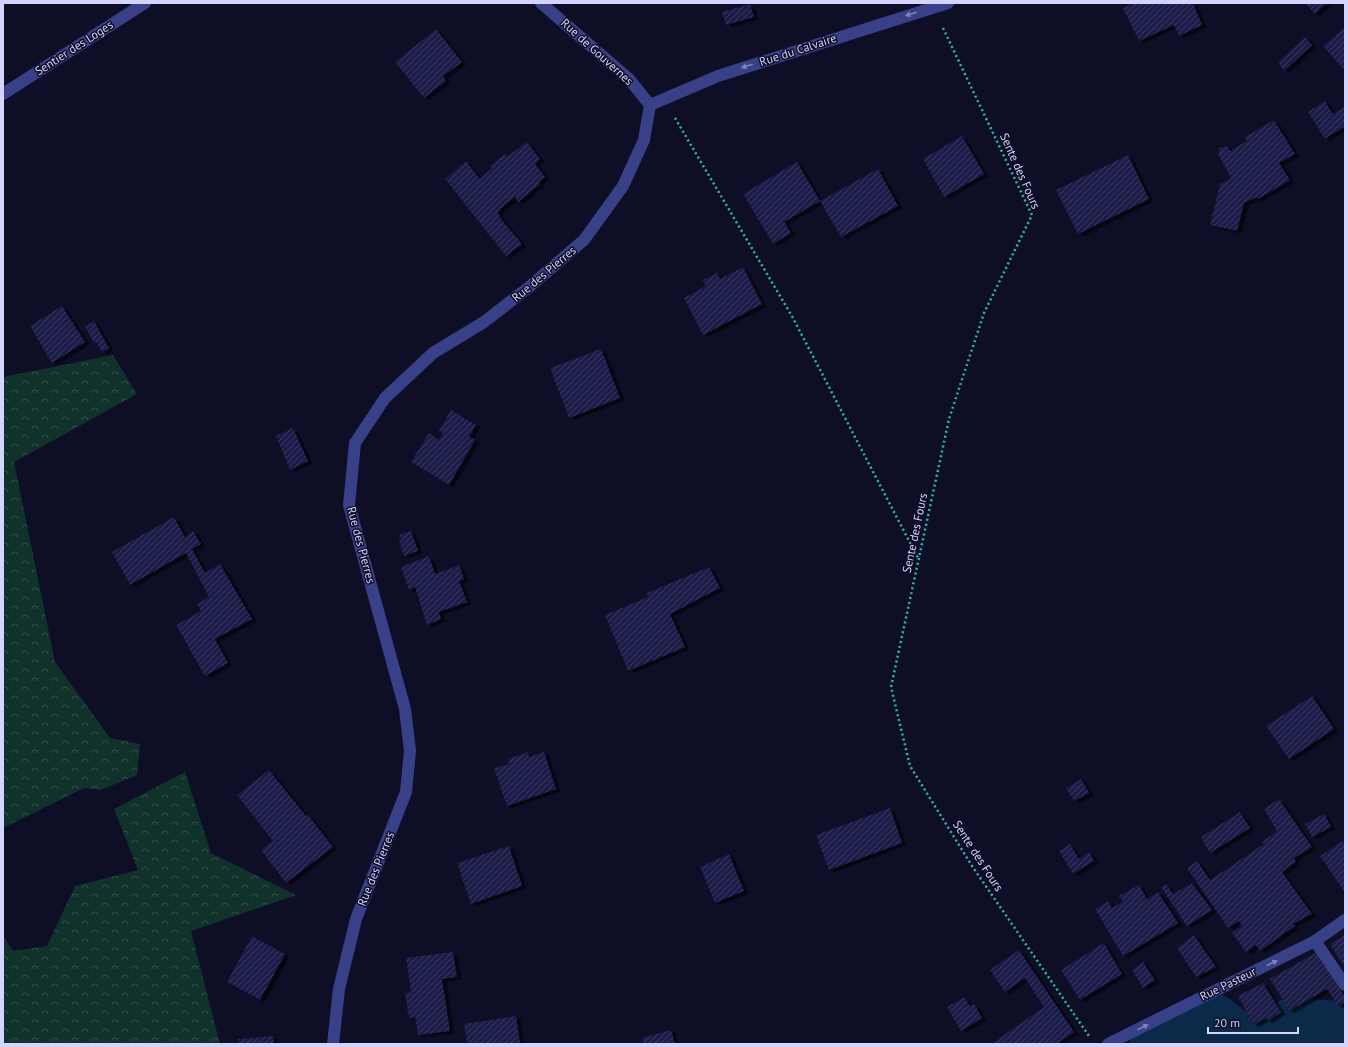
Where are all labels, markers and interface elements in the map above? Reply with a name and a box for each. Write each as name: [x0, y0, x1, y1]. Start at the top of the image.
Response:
one-way arrow: [905, 11, 917, 17]
street label: Rue de Gouvernes: [558, 15, 637, 88]
street label: Sentier des Loges: [32, 17, 116, 78]
street label: Rue du Calvaire: [757, 30, 838, 69]
one-way arrow: [741, 64, 753, 70]
street label: Sente des Fours: [997, 131, 1044, 211]
street label: Rue des Pierres: [509, 243, 579, 305]
street label: Sente des Fours: [899, 492, 930, 574]
street label: Rue des Pierres: [344, 505, 379, 585]
street label: Sente des Fours: [950, 818, 1007, 894]
street label: Rue des Pierres: [354, 829, 397, 908]
one-way arrow: [1266, 960, 1277, 966]
street label: Rue Pasteur: [1197, 964, 1258, 1004]
scale bar: [1208, 1009, 1298, 1035]
text: 20 m: [1214, 1015, 1240, 1030]
one-way arrow: [1137, 1024, 1148, 1030]

